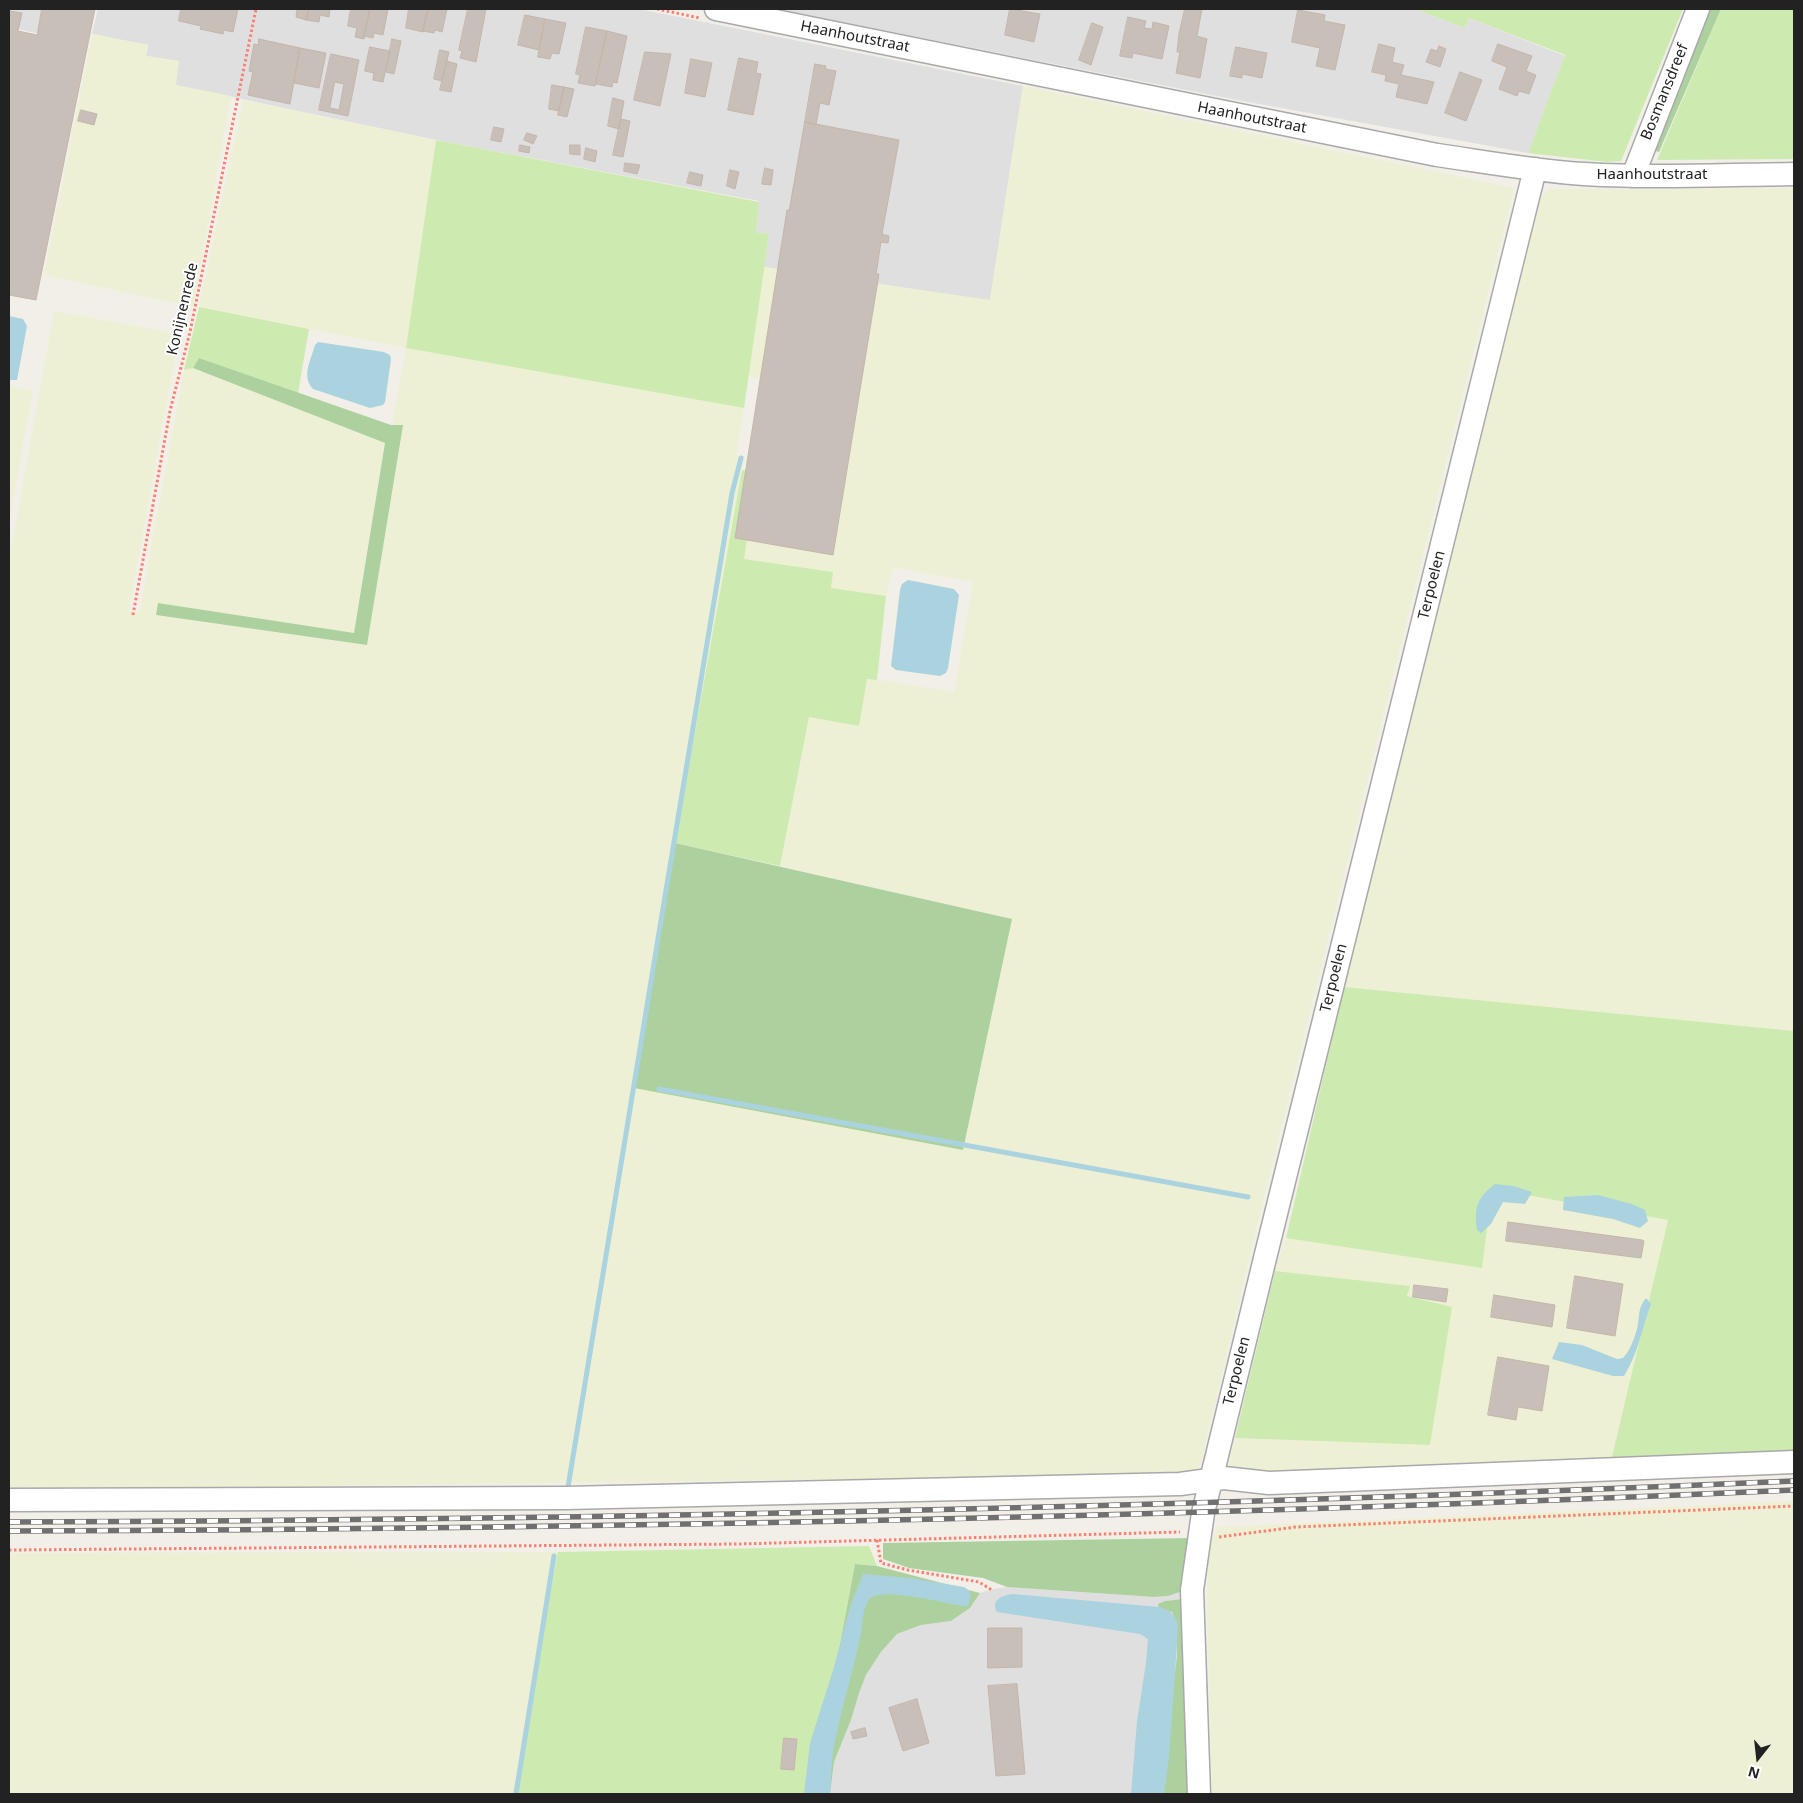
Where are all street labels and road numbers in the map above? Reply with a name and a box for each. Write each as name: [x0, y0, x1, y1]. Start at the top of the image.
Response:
street label: Haanhoutstraat: [799, 18, 911, 56]
street label: Bosmansdreef: [1638, 41, 1692, 143]
street label: Haanhoutstraat: [1196, 99, 1308, 137]
street label: Haanhoutstraat: [1597, 166, 1707, 184]
street label: Konijnenrede: [164, 261, 202, 357]
street label: Terpoelen: [1415, 549, 1449, 621]
street label: Terpoelen: [1317, 942, 1351, 1014]
street label: Terpoelen: [1220, 1335, 1254, 1407]

